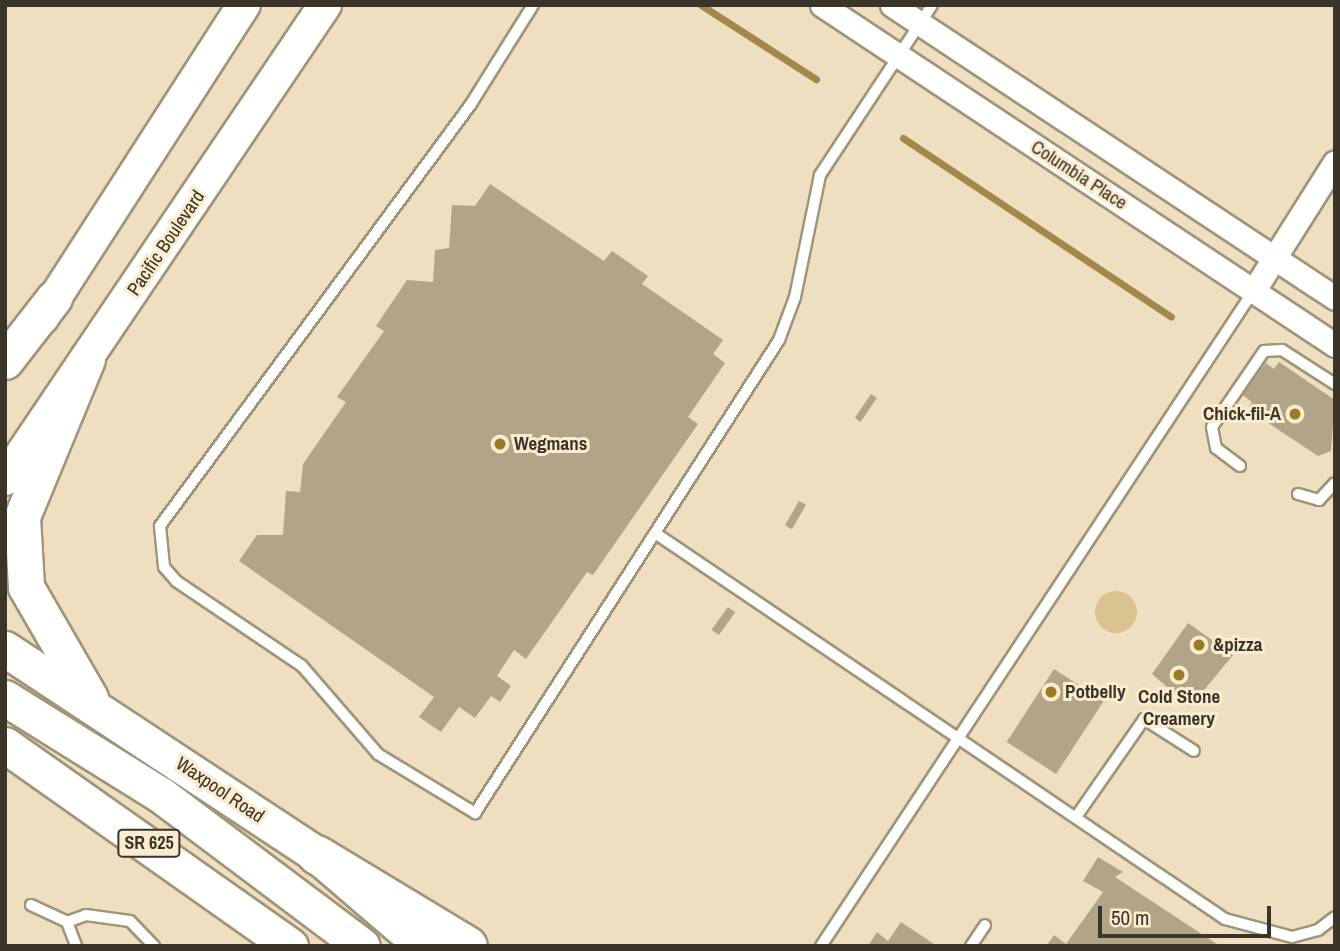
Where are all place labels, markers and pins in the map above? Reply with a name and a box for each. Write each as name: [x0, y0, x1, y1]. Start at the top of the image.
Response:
place label: Chick-fil-A: [1203, 403, 1281, 425]
marker: Chick-fil-A: [1287, 406, 1303, 422]
place label: Wegmans: [514, 433, 587, 455]
marker: Wegmans: [492, 436, 508, 452]
place label: &pizza: [1213, 634, 1262, 656]
marker: &pizza: [1191, 637, 1207, 653]
marker: Cold Stone Creamery: [1171, 667, 1187, 683]
place label: Potbelly: [1065, 681, 1126, 703]
marker: Potbelly: [1043, 684, 1059, 700]
place label: Cold Stone Creamery: [1138, 686, 1220, 730]

